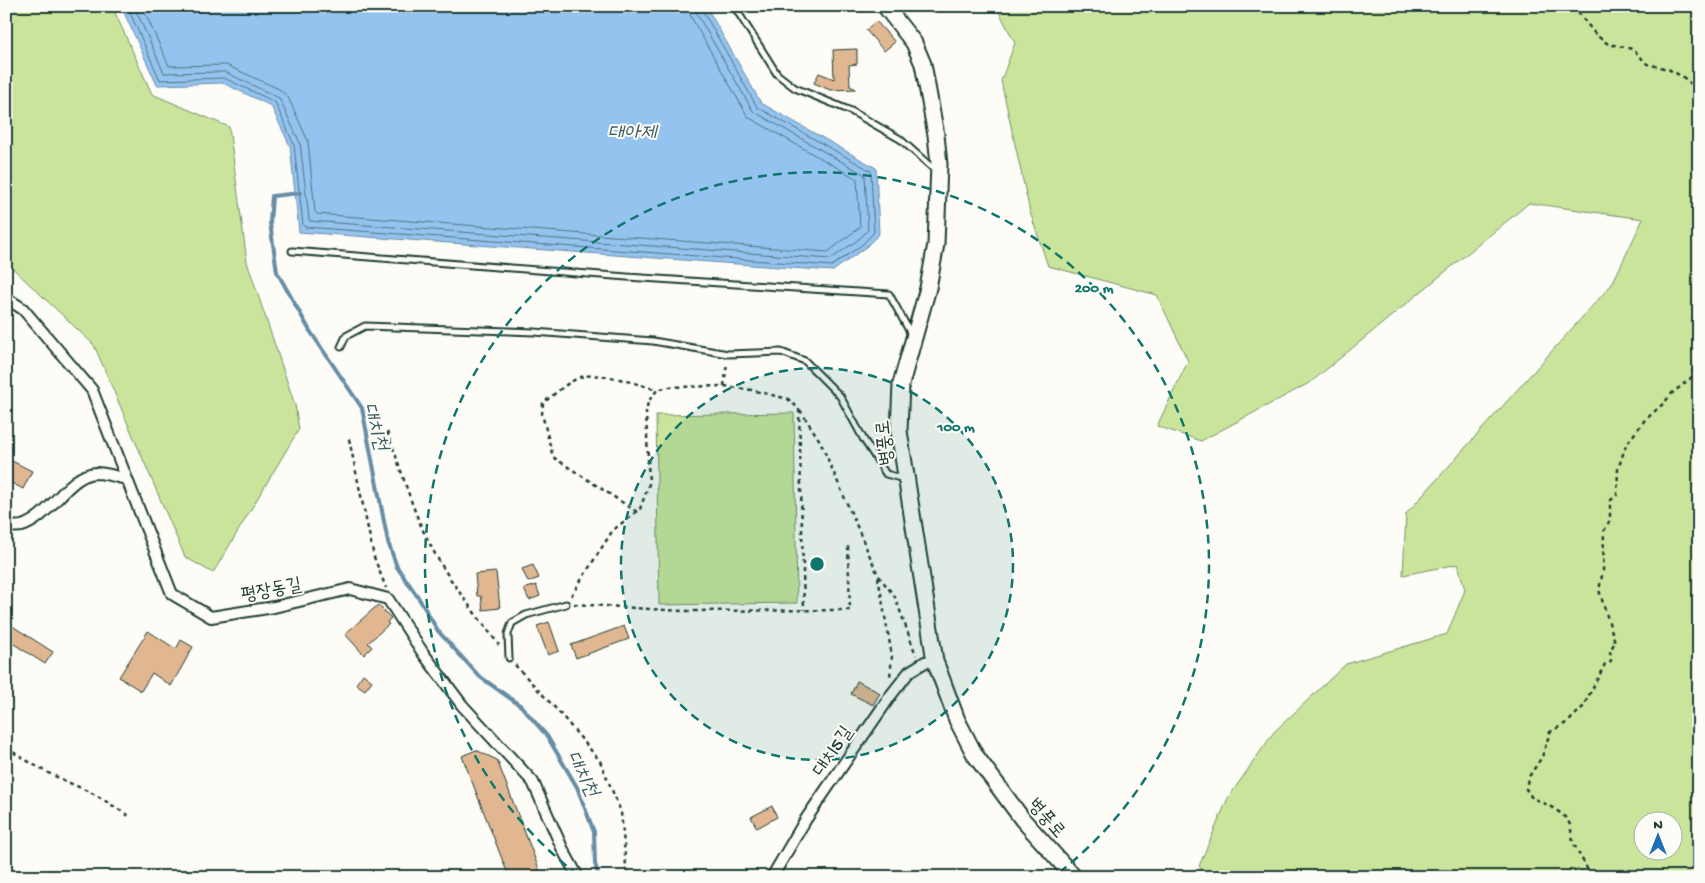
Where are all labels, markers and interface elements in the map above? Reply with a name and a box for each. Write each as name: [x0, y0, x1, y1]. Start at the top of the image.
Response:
water label: 대아제: [608, 123, 659, 146]
text: 200 m: [1075, 280, 1114, 298]
water label: 대치천: [356, 401, 392, 455]
street label: 병풍로: [873, 419, 900, 467]
text: 100 m: [936, 419, 975, 437]
centre of rings: [808, 555, 826, 573]
street label: 평장동길: [239, 574, 304, 609]
street label: 대치5길: [809, 722, 859, 782]
water label: 대치천: [560, 748, 603, 803]
street label: 병풍로: [1022, 794, 1069, 844]
north arrow: [1632, 810, 1682, 860]
text: N: [1653, 817, 1663, 834]

